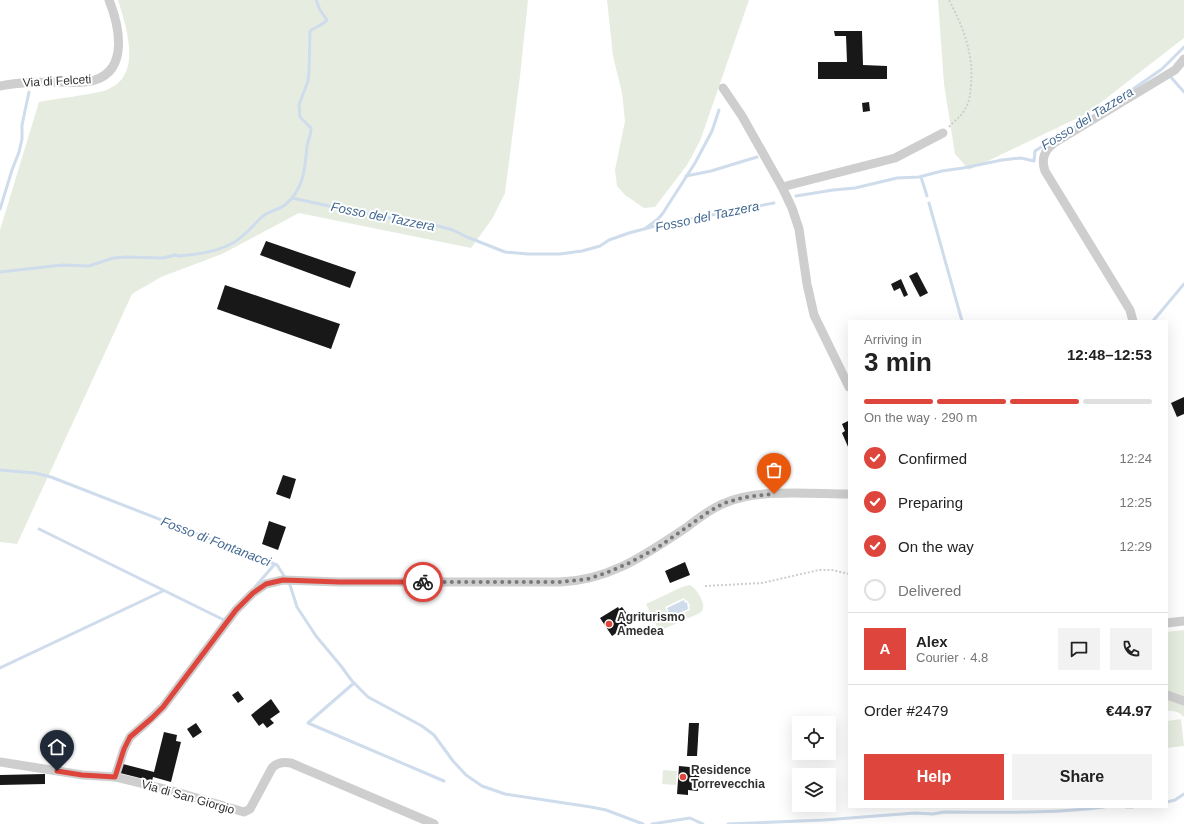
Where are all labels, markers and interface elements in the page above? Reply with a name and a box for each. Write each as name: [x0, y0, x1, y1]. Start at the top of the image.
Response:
street label: Via di Felceti: [22, 72, 92, 90]
water label: Fosso del Tazzera: [1038, 84, 1136, 153]
water label: Fosso del Tazzera: [654, 198, 760, 235]
water label: Fosso del Tazzera: [330, 199, 436, 234]
text: Arriving in: [864, 332, 922, 347]
text: 12:48–12:53: [1067, 346, 1152, 363]
text: 3 min: [864, 347, 932, 377]
text: On the way · 290 m: [864, 410, 977, 425]
icon: check: [864, 447, 886, 469]
text: Confirmed: [898, 450, 967, 467]
text: 12:24: [1119, 451, 1152, 466]
pin: [757, 453, 791, 494]
icon: bag: [763, 459, 785, 481]
icon: check: [864, 491, 886, 513]
text: Preparing: [898, 494, 963, 511]
text: 12:25: [1119, 495, 1152, 510]
water label: Fosso di Fontanacci: [159, 514, 274, 570]
icon: check: [864, 535, 886, 557]
text: On the way: [898, 538, 974, 555]
text: 12:29: [1119, 539, 1152, 554]
courier: [403, 562, 443, 602]
icon: bike: [412, 571, 434, 593]
text: Delivered: [898, 582, 961, 599]
place label: Agriturismo Amedea: [617, 610, 685, 638]
marker: Agriturismo Amedea: [604, 619, 614, 629]
button: chat: [1058, 628, 1100, 670]
button: phone: [1110, 628, 1152, 670]
text: Alex: [916, 633, 948, 650]
text: A: [880, 640, 890, 657]
text: Courier · 4.8: [916, 650, 988, 665]
text: Order #2479: [864, 702, 948, 719]
text: €44.97: [1106, 702, 1152, 719]
map controls: [792, 716, 836, 812]
button: locate: [792, 716, 836, 760]
pin: [40, 730, 74, 771]
icon: home: [46, 736, 68, 758]
button: Help: [864, 754, 1004, 800]
button: Share: [1012, 754, 1152, 800]
place label: Residence Torrevecchia: [691, 763, 765, 791]
button: layers: [792, 768, 836, 812]
marker: Residence Torrevecchia: [678, 772, 688, 782]
street label: Via di San Giorgio: [140, 777, 237, 817]

